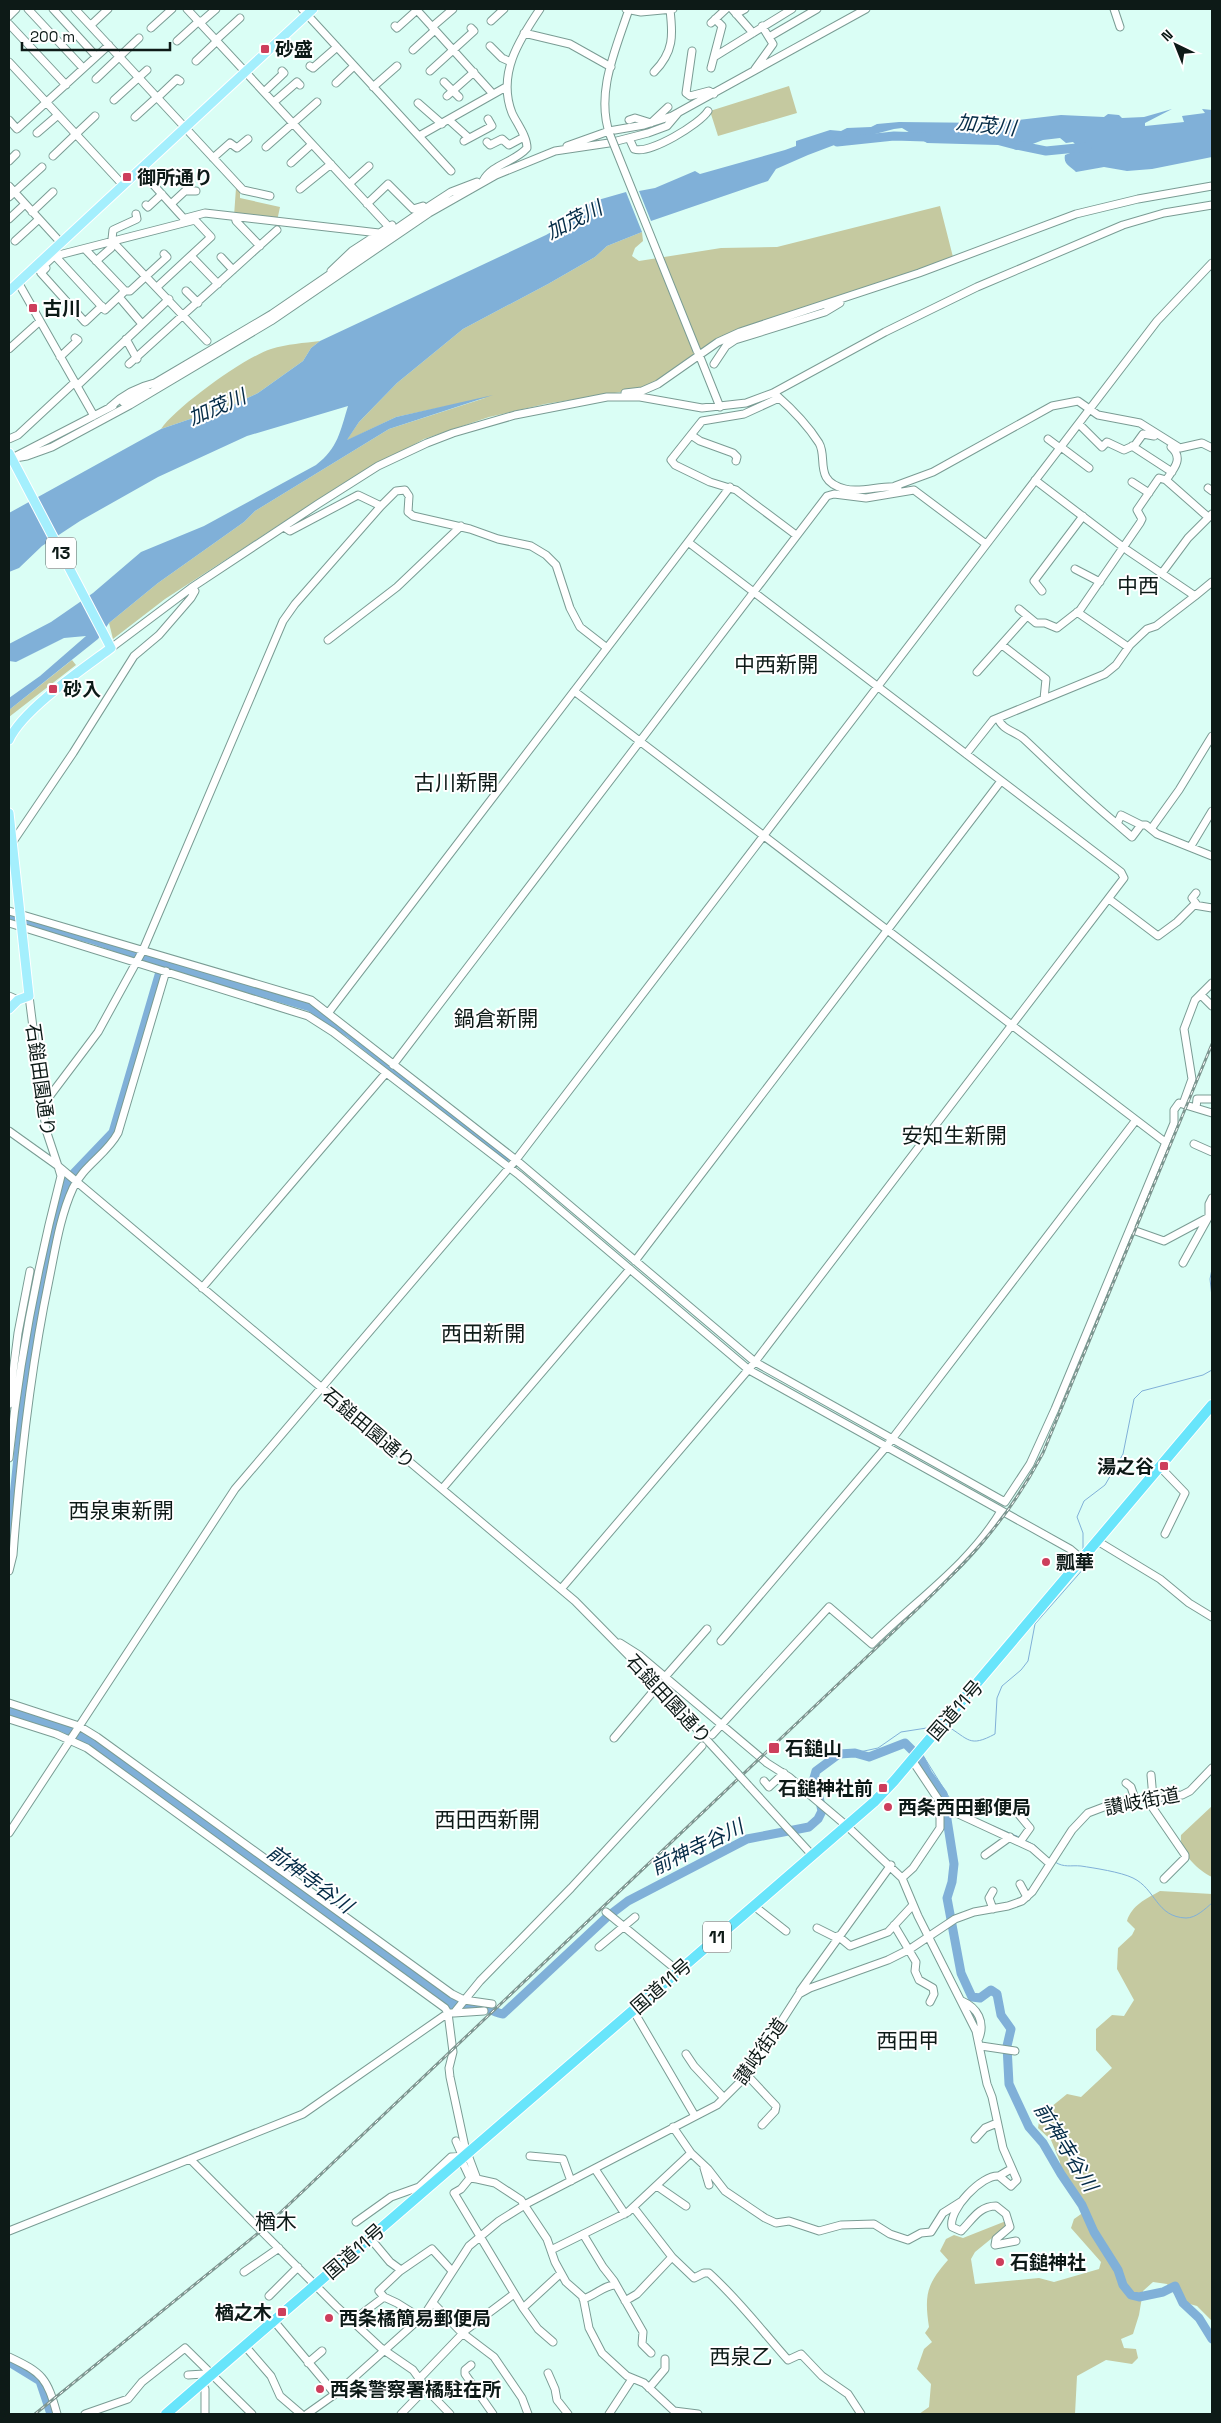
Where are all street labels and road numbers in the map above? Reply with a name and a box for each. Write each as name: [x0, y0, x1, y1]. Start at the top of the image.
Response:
road number: 13: [46, 538, 76, 568]
street label: 石鎚田園通り: [20, 1022, 61, 1138]
street label: 石鎚田園通り: [317, 1382, 420, 1475]
street label: 石鎚田園通り: [621, 1649, 717, 1750]
street label: 国道11号: [922, 1675, 989, 1746]
street label: 讃岐街道: [1102, 1782, 1182, 1821]
road number: 11: [703, 1921, 731, 1952]
street label: 国道11号: [626, 1953, 697, 2020]
street label: 讃岐街道: [728, 2013, 792, 2090]
street label: 国道11号: [319, 2218, 390, 2285]

